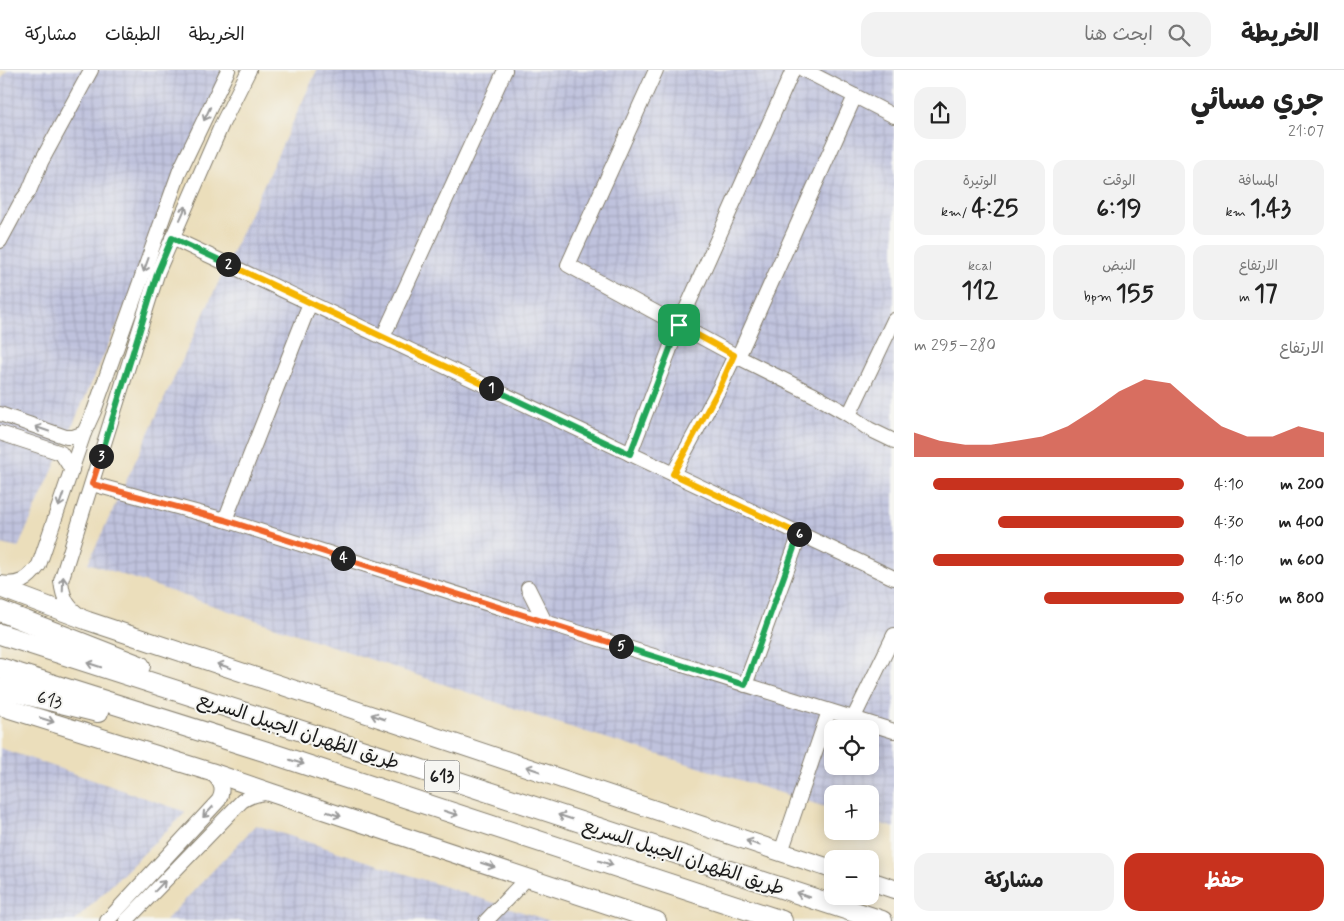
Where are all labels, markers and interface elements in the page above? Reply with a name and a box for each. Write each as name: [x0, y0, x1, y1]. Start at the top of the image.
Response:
search box: [861, 12, 1211, 57]
text: الخريطة: [1241, 19, 1319, 50]
icon: search: [1165, 21, 1193, 49]
text: ابحث هنا: [1084, 22, 1153, 47]
text: مشاركة: [25, 23, 77, 47]
text: الطبقات: [105, 23, 161, 47]
text: الخريطة: [189, 23, 245, 47]
text: جري مسائي: [1191, 83, 1324, 120]
button: share: [914, 87, 966, 139]
one-way arrow: [201, 106, 211, 121]
text: 21:07: [1288, 121, 1324, 142]
text: الوتيرة: [963, 172, 997, 190]
text: الوقت: [1103, 172, 1135, 190]
text: المسافة: [1238, 172, 1278, 190]
text: 4:25: [971, 193, 1018, 226]
text: 6:19: [1096, 193, 1142, 226]
text: 1.43: [1250, 193, 1291, 226]
text: /km: [941, 203, 971, 221]
text: km: [1225, 203, 1250, 221]
one-way arrow: [178, 206, 188, 221]
pin: 2: [216, 252, 240, 276]
text: 2: [225, 255, 232, 273]
one-way arrow: [141, 257, 150, 272]
text: kcal: [968, 257, 991, 275]
text: النبض: [1102, 257, 1136, 275]
text: الارتفاع: [1239, 257, 1278, 275]
text: 112: [961, 275, 998, 308]
text: 155: [1116, 278, 1154, 311]
text: 17: [1254, 278, 1278, 311]
text: bpm: [1084, 288, 1116, 306]
text: m: [1239, 288, 1254, 306]
pin: [658, 304, 700, 346]
icon: arrive: [665, 311, 693, 339]
text: 280–295 m: [914, 335, 996, 356]
text: الارتفاع: [1279, 338, 1324, 359]
pin: 1: [478, 376, 504, 400]
text: 1: [488, 379, 495, 397]
one-way arrow: [34, 423, 50, 433]
pin: 3: [88, 444, 114, 468]
text: 3: [98, 447, 105, 465]
text: 4:10: [1214, 474, 1244, 495]
text: 200 m: [1280, 474, 1324, 495]
one-way arrow: [56, 492, 65, 507]
text: 4:30: [1214, 512, 1244, 533]
text: 400 m: [1279, 512, 1324, 533]
pin: 6: [786, 522, 812, 546]
text: 6: [796, 525, 803, 543]
pin: 4: [330, 546, 356, 570]
text: 4: [339, 549, 348, 567]
text: 4:10: [1214, 550, 1244, 571]
text: 600 m: [1280, 550, 1324, 571]
one-way arrow: [58, 576, 67, 592]
text: 4:50: [1212, 588, 1244, 609]
text: 800 m: [1279, 588, 1324, 609]
pin: 5: [608, 634, 634, 658]
text: 5: [617, 637, 626, 655]
one-way arrow: [87, 659, 103, 669]
one-way arrow: [217, 661, 233, 670]
street label: 613: [34, 685, 66, 716]
street label: طريق الظهران الجبيل السريع: [194, 687, 403, 776]
one-way arrow: [371, 712, 387, 721]
one-way arrow: [38, 716, 54, 726]
map controls: [824, 720, 879, 905]
button: locate: [824, 720, 879, 775]
one-way arrow: [288, 758, 304, 767]
road number: 613: [424, 760, 460, 791]
one-way arrow: [525, 764, 541, 773]
button: +: [824, 785, 879, 840]
one-way arrow: [202, 805, 214, 818]
one-way arrow: [443, 808, 459, 818]
one-way arrow: [326, 810, 341, 819]
one-way arrow: [558, 812, 574, 822]
street label: طريق الظهران الجبيل السريع: [579, 813, 788, 902]
one-way arrow: [745, 837, 761, 847]
button: −: [824, 850, 879, 905]
button: مشاركة: [914, 853, 1114, 911]
button: حفظ: [1124, 853, 1324, 911]
one-way arrow: [597, 859, 613, 869]
one-way arrow: [480, 861, 496, 871]
one-way arrow: [154, 880, 166, 892]
one-way arrow: [796, 890, 811, 899]

